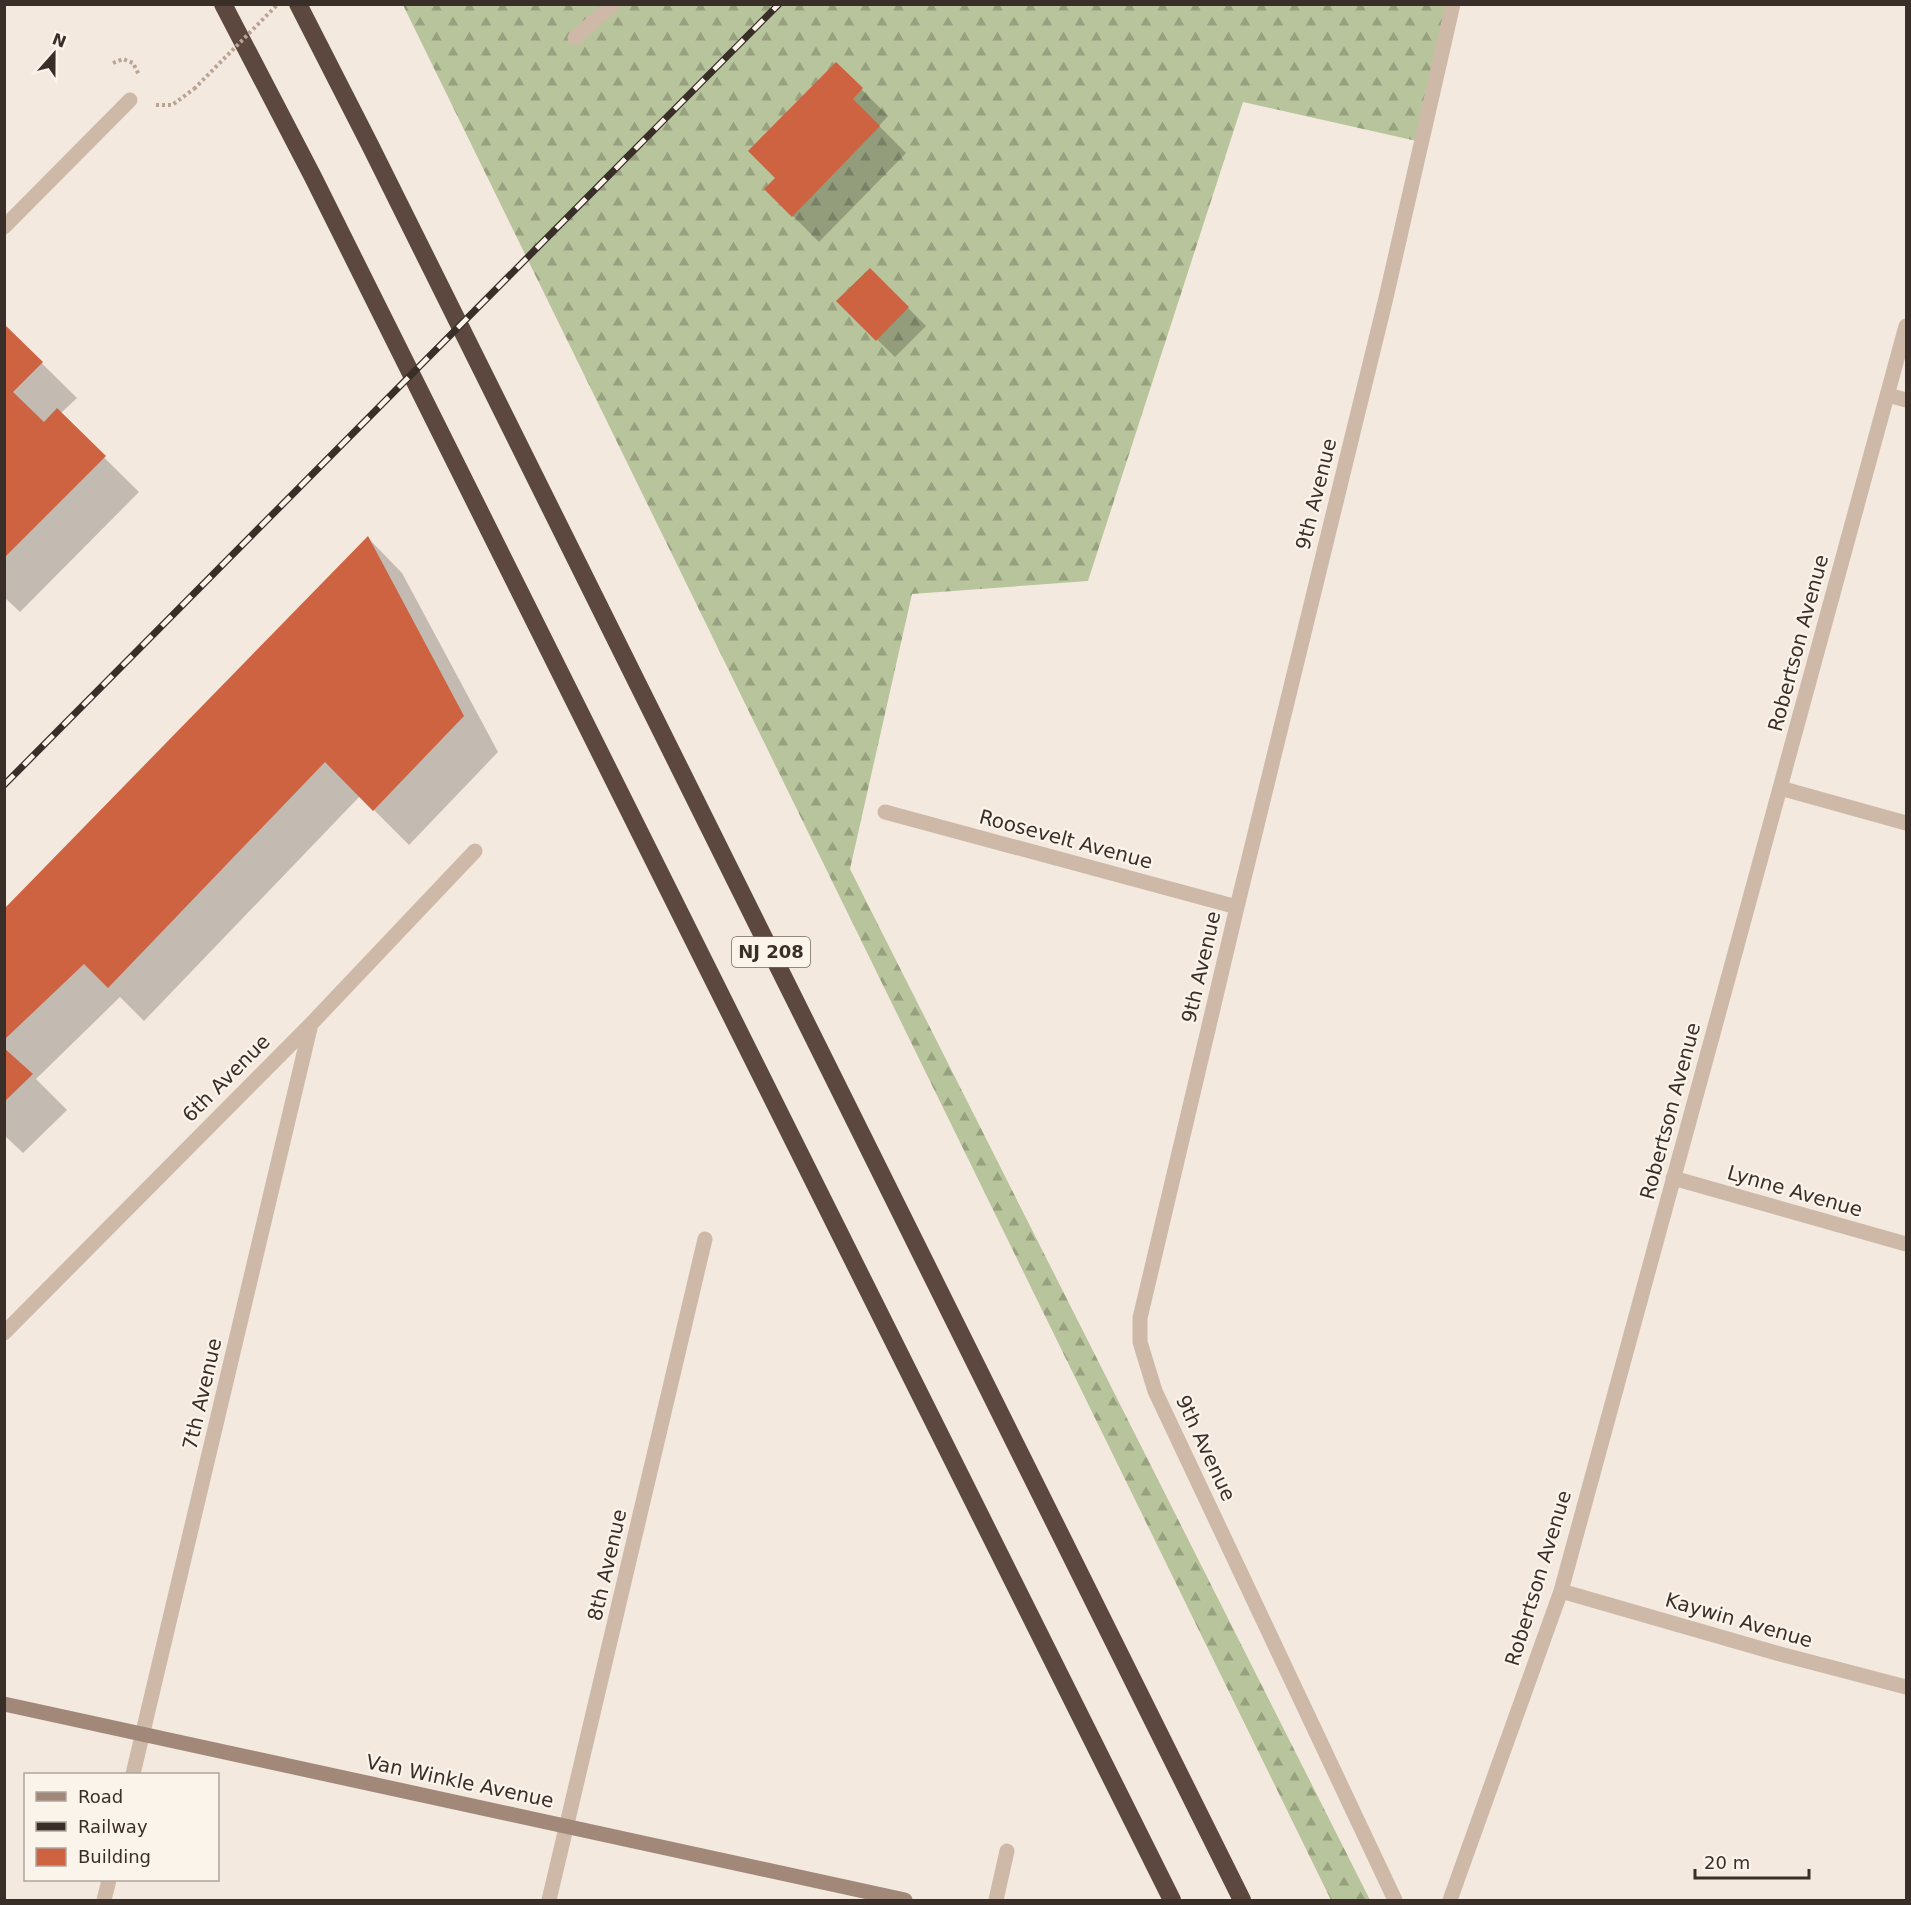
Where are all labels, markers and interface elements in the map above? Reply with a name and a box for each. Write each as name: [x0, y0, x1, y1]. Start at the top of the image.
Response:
north arrow: [24, 24, 84, 84]
text: N: [50, 29, 69, 52]
street label: 9th Avenue: [1291, 436, 1341, 552]
street label: Robertson Avenue: [1763, 552, 1833, 734]
street label: Roosevelt Avenue: [977, 804, 1155, 874]
street label: 9th Avenue: [1176, 909, 1226, 1025]
road number: NJ 208: [732, 937, 810, 967]
street label: Robertson Avenue: [1635, 1020, 1705, 1202]
street label: 6th Avenue: [177, 1029, 275, 1127]
street label: Lynne Avenue: [1725, 1160, 1865, 1222]
street label: 7th Avenue: [177, 1336, 227, 1452]
street label: 9th Avenue: [1171, 1391, 1241, 1505]
street label: Robertson Avenue: [1500, 1487, 1576, 1669]
street label: 8th Avenue: [582, 1507, 632, 1623]
street label: Kaywin Avenue: [1663, 1588, 1815, 1652]
street label: Van Winkle Avenue: [364, 1749, 556, 1813]
legend: [24, 1773, 219, 1881]
text: Road: [78, 1786, 123, 1807]
text: Railway: [78, 1816, 148, 1837]
scale bar: [1695, 1842, 1809, 1880]
text: Building: [78, 1846, 151, 1867]
text: 20 m: [1704, 1852, 1750, 1873]

